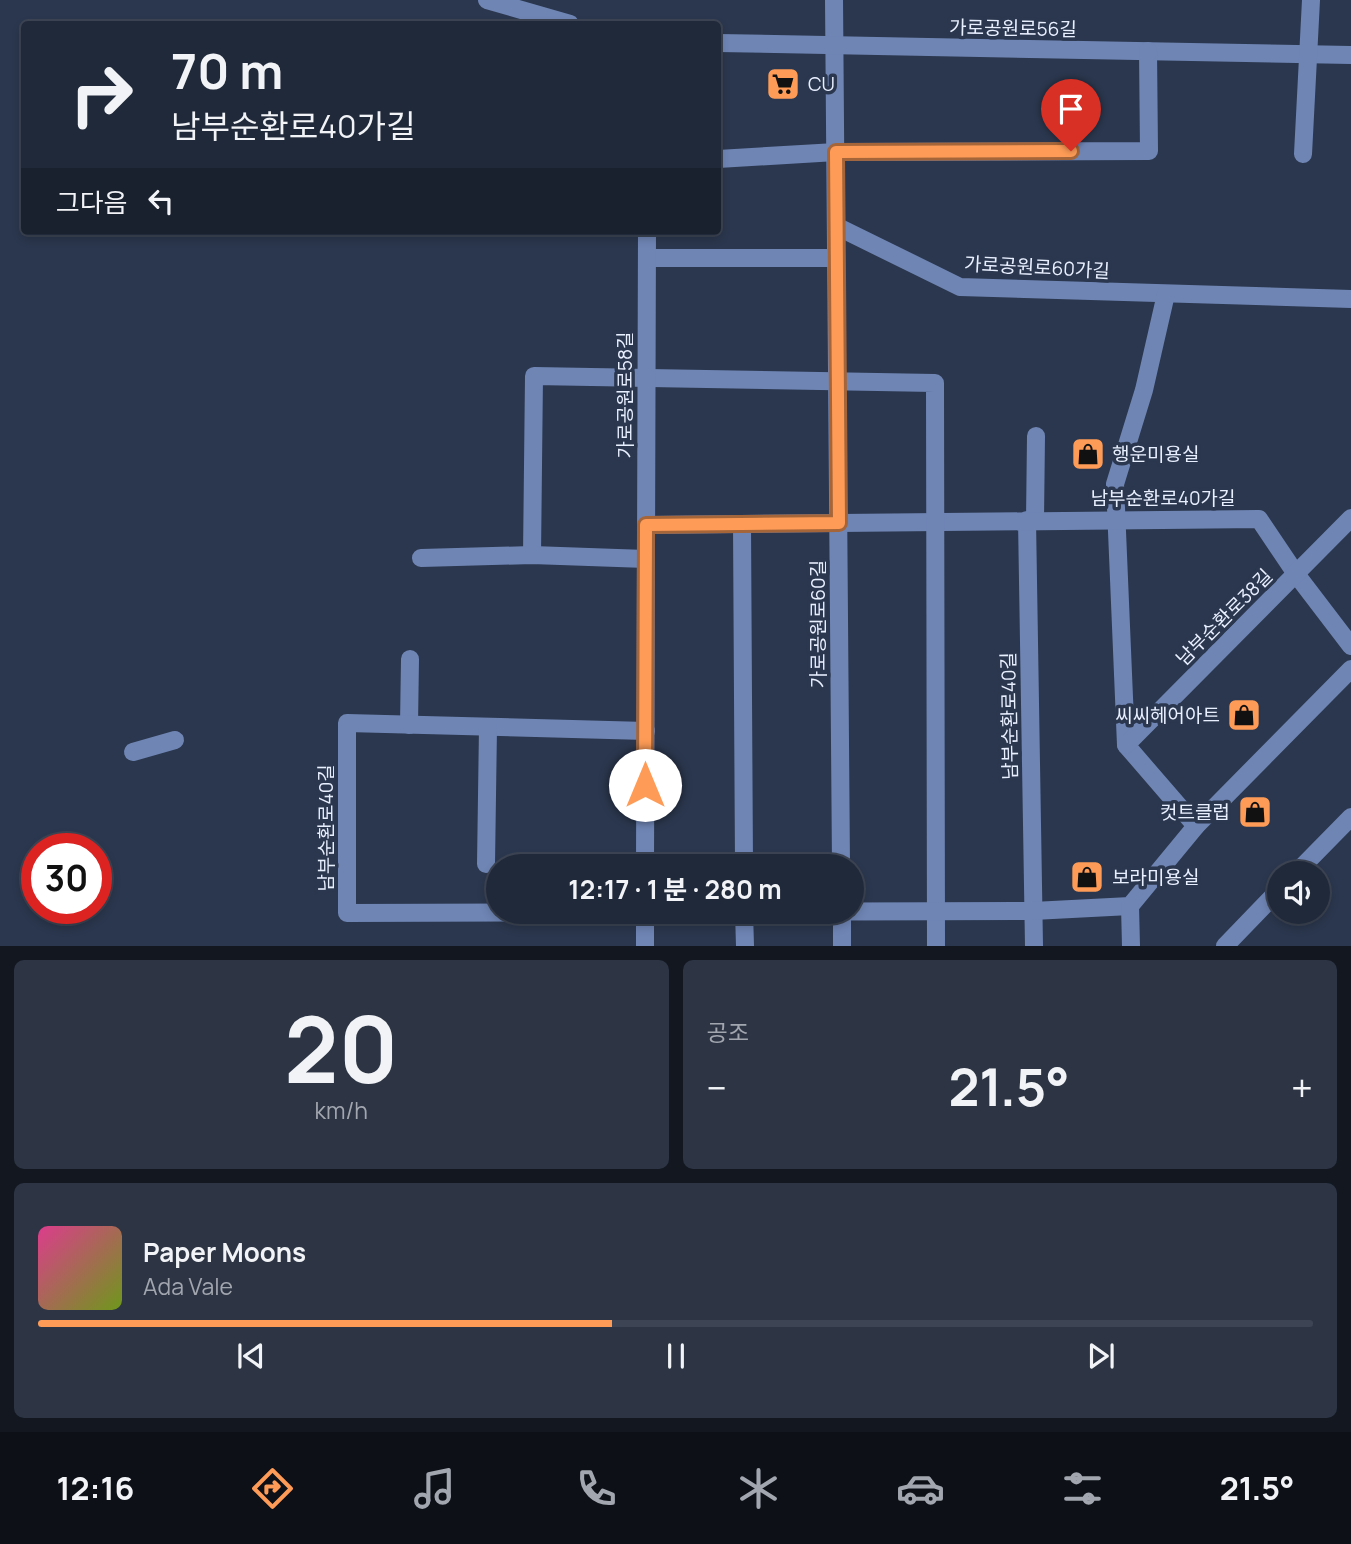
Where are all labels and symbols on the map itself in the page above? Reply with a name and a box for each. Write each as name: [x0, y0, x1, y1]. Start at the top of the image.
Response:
street label: 가로공원로56길: [949, 14, 1077, 42]
supermarket icon: CU: [764, 65, 802, 103]
place label: CU: [808, 71, 835, 97]
pin: [1041, 79, 1101, 151]
street label: 가로공원로60가길: [964, 250, 1110, 284]
street label: 가로공원로58길: [612, 332, 638, 458]
shop icon: 행운미용실: [1069, 435, 1107, 473]
place label: 행운미용실: [1112, 441, 1199, 467]
street label: 남부순환로40가길: [1090, 485, 1236, 511]
street label: 가로공원로60길: [805, 560, 831, 688]
street label: 남부순환로38길: [1170, 563, 1278, 671]
street label: 남부순환로40길: [995, 652, 1023, 780]
shop icon: 씨씨헤어아트: [1225, 696, 1263, 734]
place label: 씨씨헤어아트: [1115, 702, 1220, 728]
position arrow: [608, 748, 682, 822]
street label: 남부순환로40길: [313, 764, 339, 892]
shop icon: 컷트클럽: [1236, 793, 1274, 831]
place label: 컷트클럽: [1160, 799, 1230, 825]
speed limit sign: 30: [21, 833, 112, 924]
shop icon: 보라미용실: [1068, 858, 1106, 896]
place label: 보라미용실: [1112, 864, 1199, 890]

